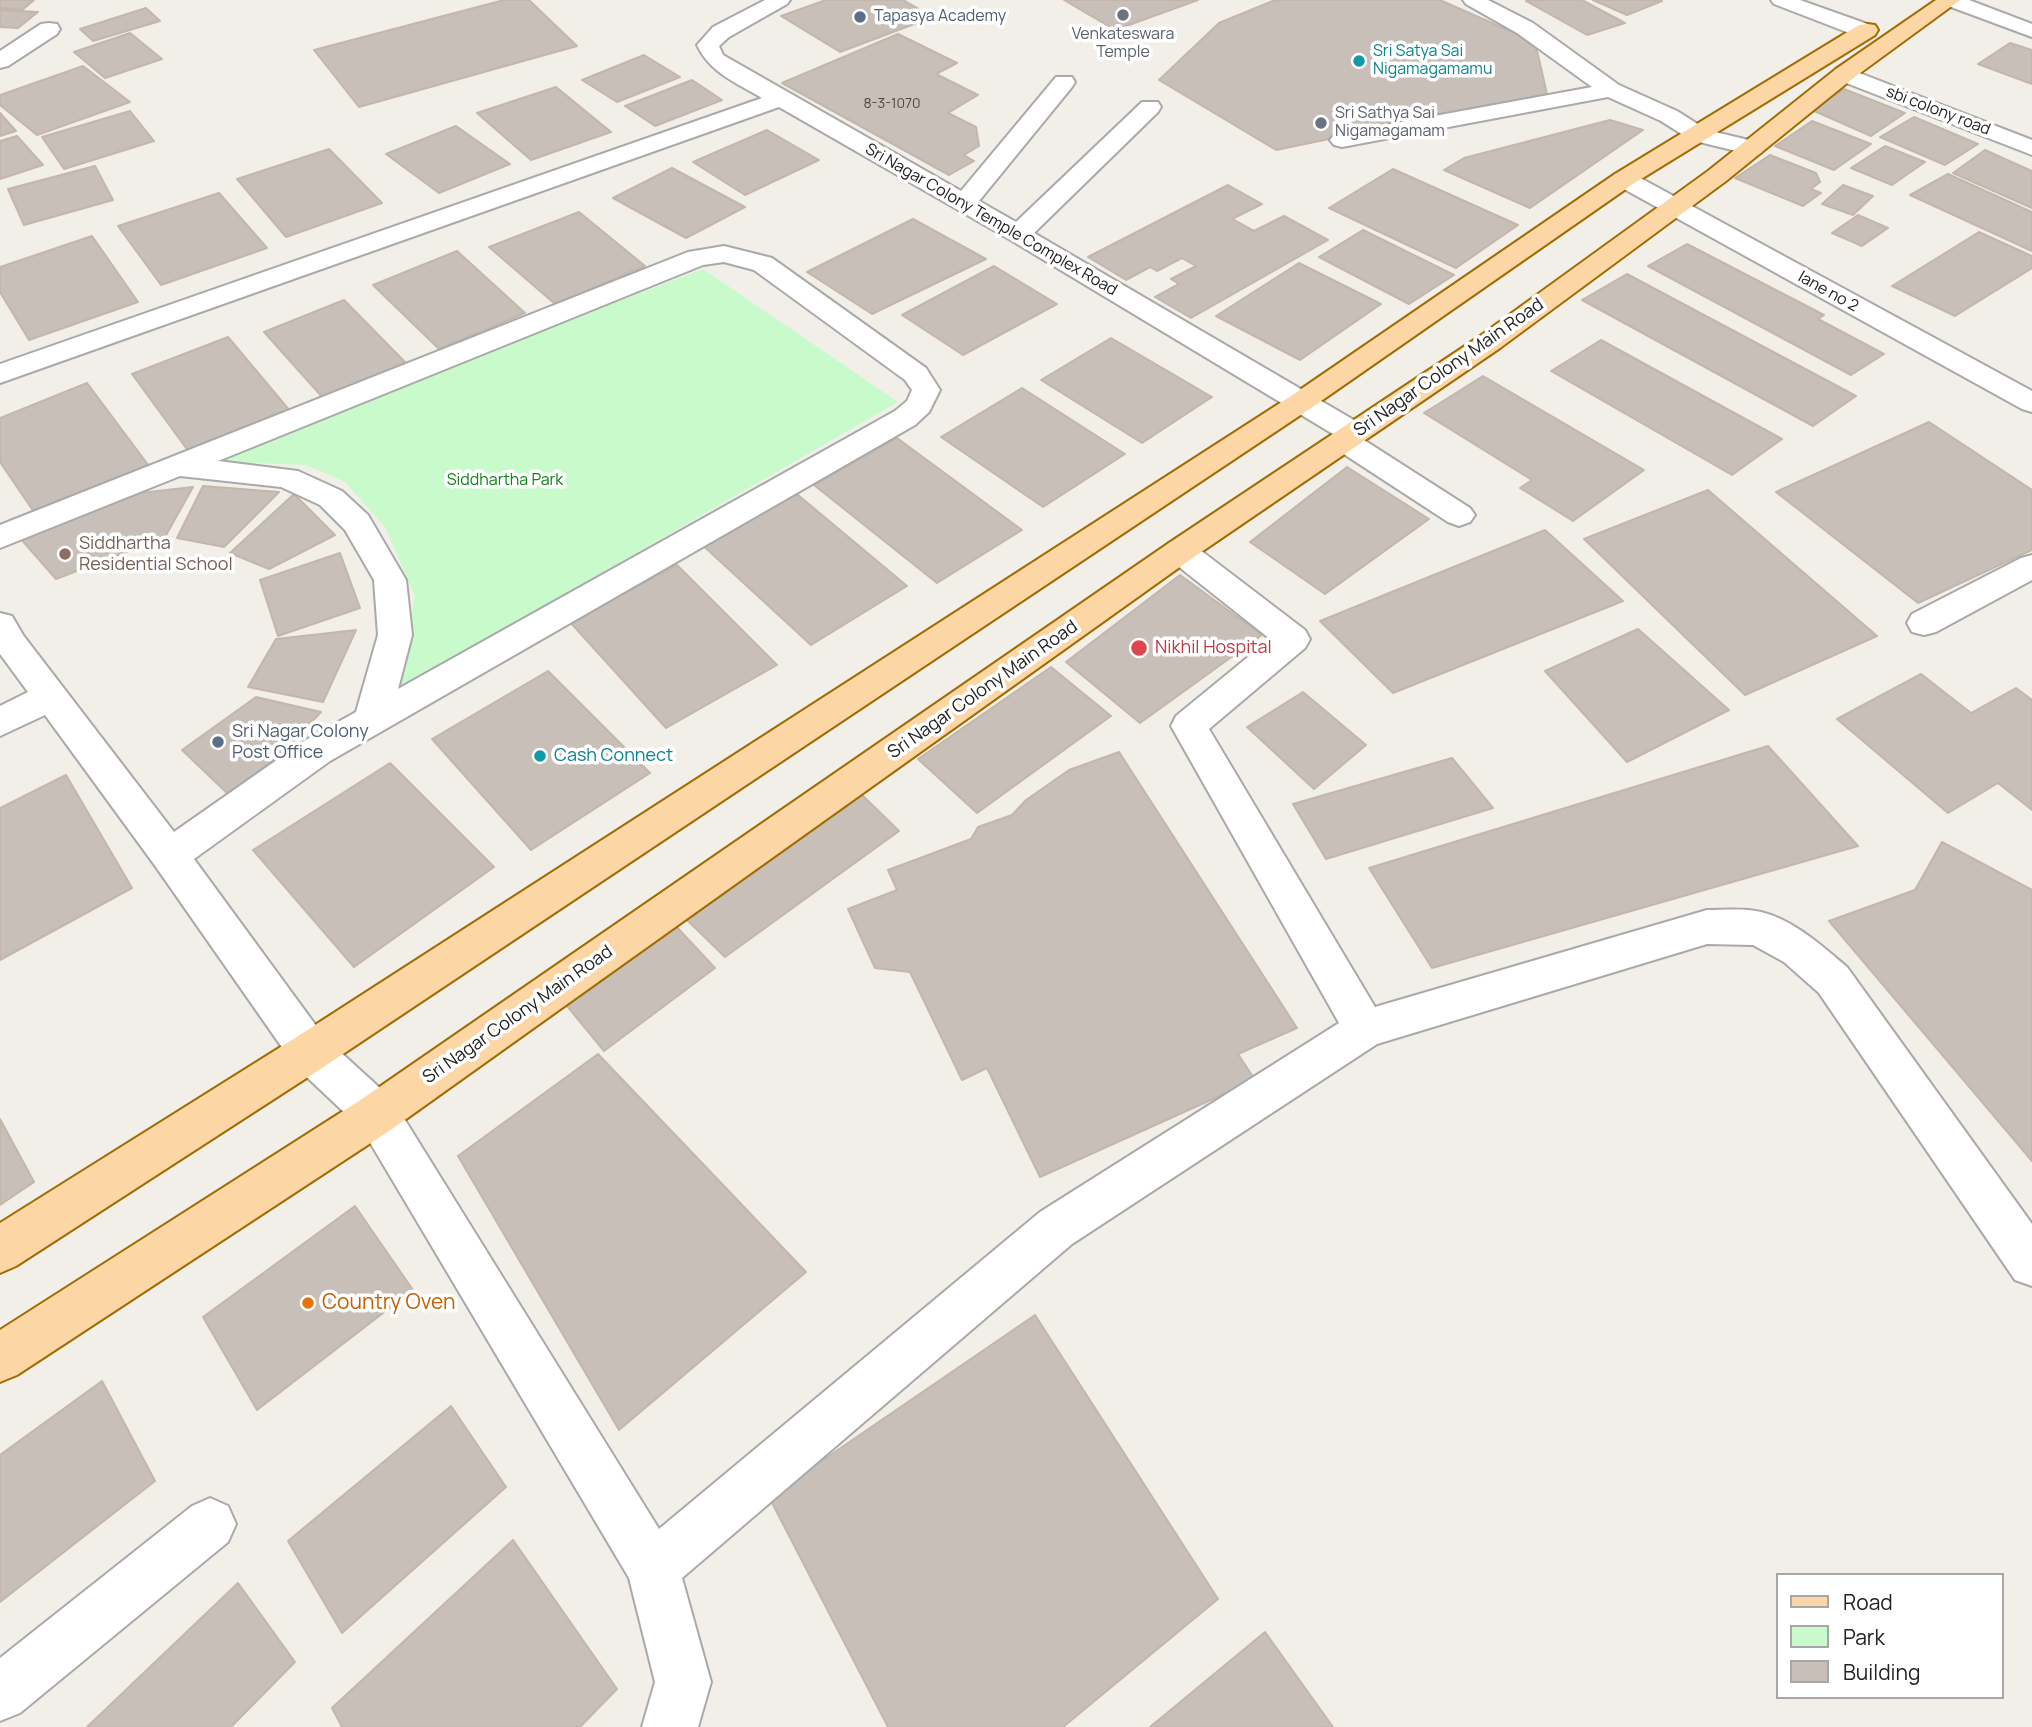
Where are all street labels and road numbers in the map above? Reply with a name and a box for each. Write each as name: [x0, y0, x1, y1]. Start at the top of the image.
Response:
street label: sbi colony road: [1883, 82, 1993, 140]
street label: Sri Nagar Colony Temple Complex Road: [862, 140, 1120, 300]
street label: lane no 2: [1795, 268, 1861, 316]
street label: Sri Nagar Colony Main Road: [1350, 294, 1548, 442]
street label: Sri Nagar Colony Main Road: [884, 616, 1082, 764]
street label: Sri Nagar Colony Main Road: [419, 941, 617, 1089]

